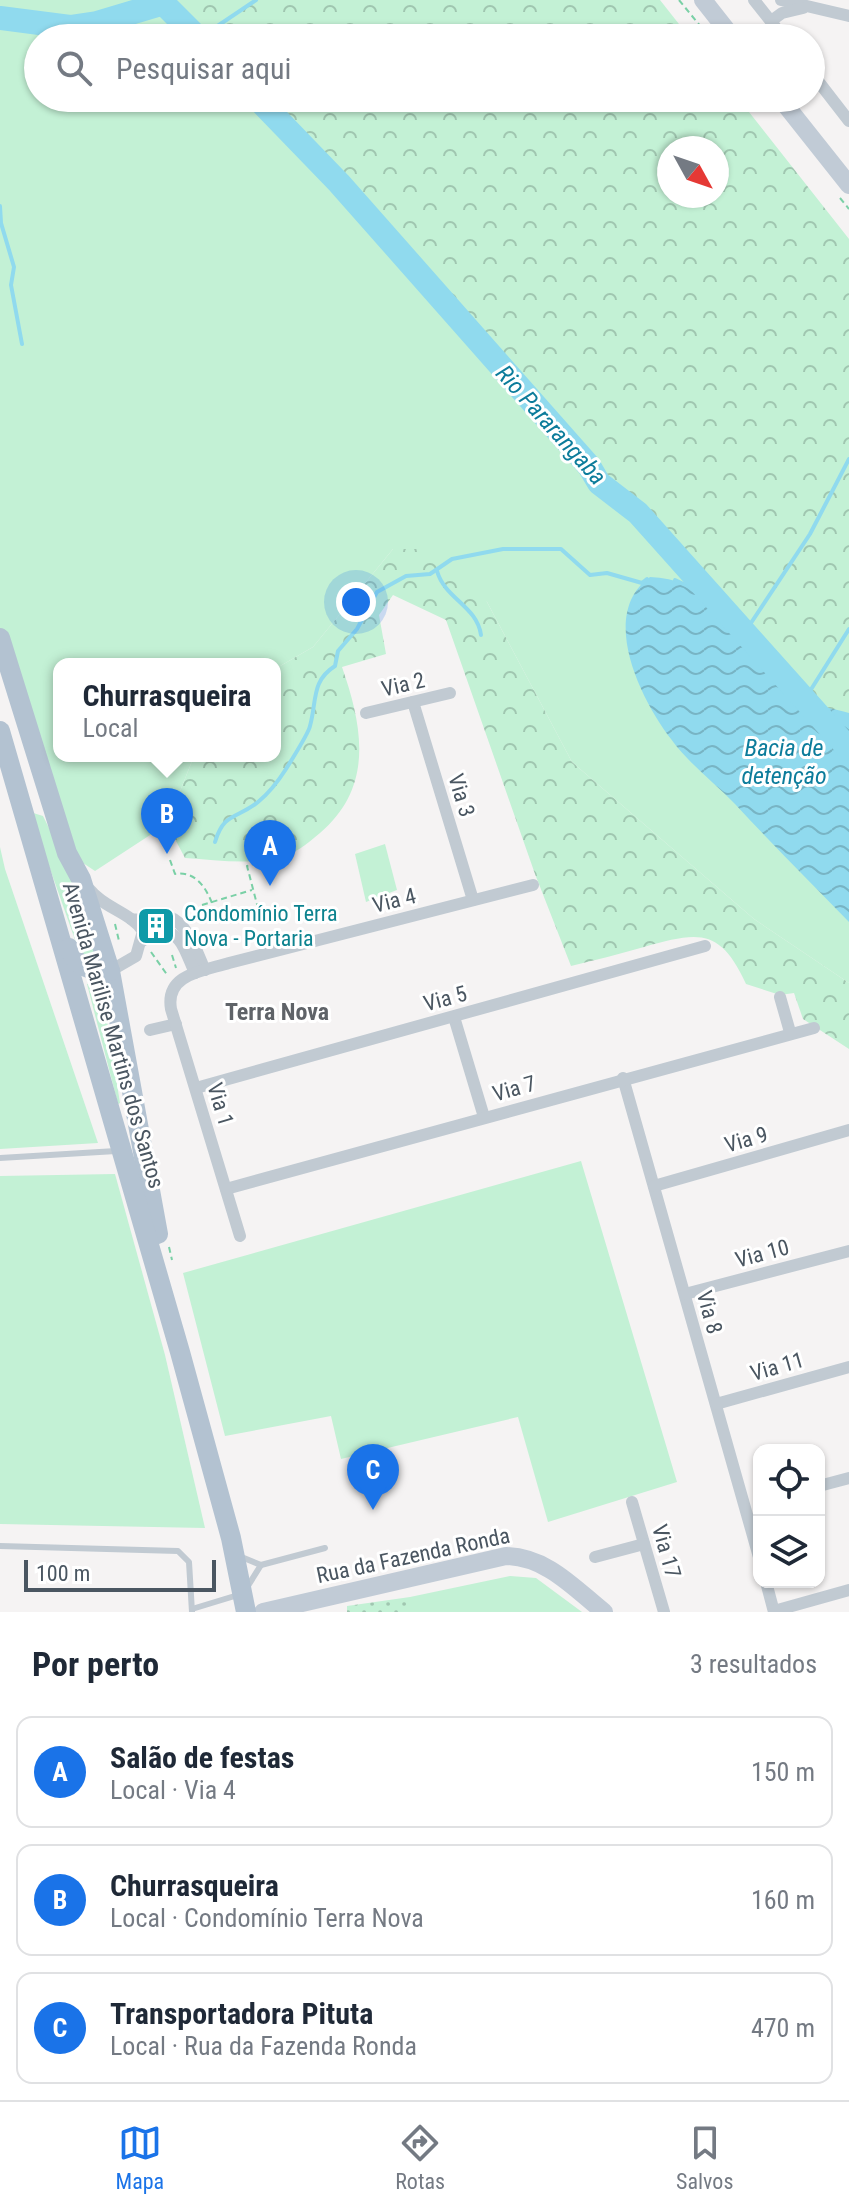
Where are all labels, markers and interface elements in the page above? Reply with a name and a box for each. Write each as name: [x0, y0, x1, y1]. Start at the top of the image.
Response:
search box: [24, 24, 825, 112]
icon: search: [52, 46, 96, 90]
text: Pesquisar aqui: [116, 51, 291, 86]
north arrow: [657, 136, 729, 208]
water label: Rio Pararangaba: [490, 360, 612, 490]
your location: [336, 582, 376, 622]
popup: [53, 658, 281, 762]
street label: Via 2: [379, 667, 427, 702]
text: Churrasqueira: [83, 678, 252, 713]
text: Local: [83, 713, 138, 743]
water label: Bacia de detenção: [741, 734, 827, 790]
street label: Via 3: [443, 771, 480, 820]
pin: B: [141, 788, 193, 854]
pin: A: [244, 820, 296, 886]
street label: Avenida Marilise Martins dos Santos: [58, 879, 169, 1191]
street label: Via 4: [370, 883, 419, 918]
place label: Condomínio Terra Nova - Portaria: [184, 901, 337, 951]
building icon: Condomínio Terra Nova - Portaria: [135, 905, 177, 947]
street label: Via 5: [421, 981, 470, 1016]
district label: Terra Nova: [225, 998, 329, 1026]
street label: Via 7: [490, 1070, 539, 1107]
street label: Via 1: [202, 1080, 239, 1129]
street label: Via 9: [722, 1121, 771, 1158]
street label: Via 10: [732, 1234, 792, 1273]
street label: Via 8: [692, 1288, 727, 1337]
street label: Via 11: [747, 1347, 807, 1386]
pin: C: [347, 1444, 399, 1510]
map controls: [753, 1444, 825, 1588]
button: locate: [753, 1444, 825, 1516]
button: layers: [753, 1516, 825, 1588]
street label: Via 17: [647, 1521, 686, 1581]
street label: Rua da Fazenda Ronda: [314, 1523, 512, 1588]
scale bar: [24, 1556, 216, 1592]
text: 100 m: [36, 1561, 90, 1586]
text: Por perto: [32, 1644, 159, 1684]
text: 3 resultados: [690, 1649, 817, 1679]
text: Salão de festas: [110, 1740, 294, 1775]
text: A: [52, 1757, 68, 1787]
text: 150 m: [751, 1757, 815, 1787]
text: Local · Via 4: [110, 1775, 236, 1805]
text: Churrasqueira: [110, 1868, 279, 1903]
text: B: [53, 1885, 67, 1915]
text: 160 m: [751, 1885, 815, 1915]
text: Local · Condomínio Terra Nova: [110, 1903, 424, 1933]
text: Transportadora Pituta: [110, 1996, 373, 2031]
text: C: [53, 2013, 67, 2043]
text: 470 m: [751, 2013, 815, 2043]
text: Local · Rua da Fazenda Ronda: [110, 2031, 417, 2061]
tab: Mapa: [116, 2121, 164, 2194]
tab: Rotas: [395, 2121, 445, 2194]
tab: Salvos: [676, 2121, 733, 2194]

